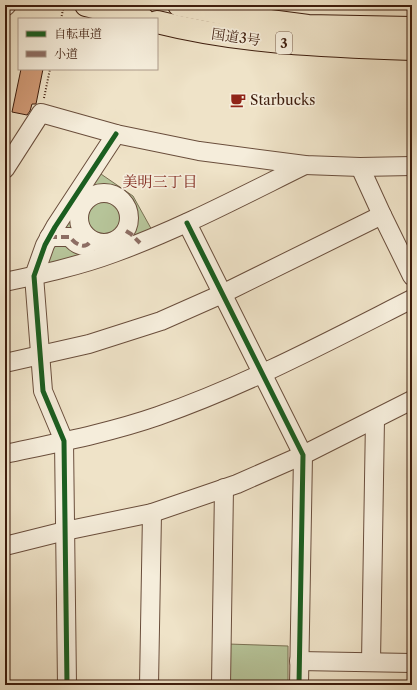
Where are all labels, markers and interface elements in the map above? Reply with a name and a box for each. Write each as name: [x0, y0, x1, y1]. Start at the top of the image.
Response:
legend: [18, 18, 158, 70]
street label: 国道3号: [210, 25, 262, 49]
text: 自転車道: [54, 26, 102, 41]
road number: 3: [276, 32, 292, 54]
text: 小道: [54, 46, 78, 61]
cafe icon: Starbucks: [229, 91, 247, 109]
place label: Starbucks: [250, 91, 315, 109]
district label: 美明三丁目: [122, 172, 198, 191]

